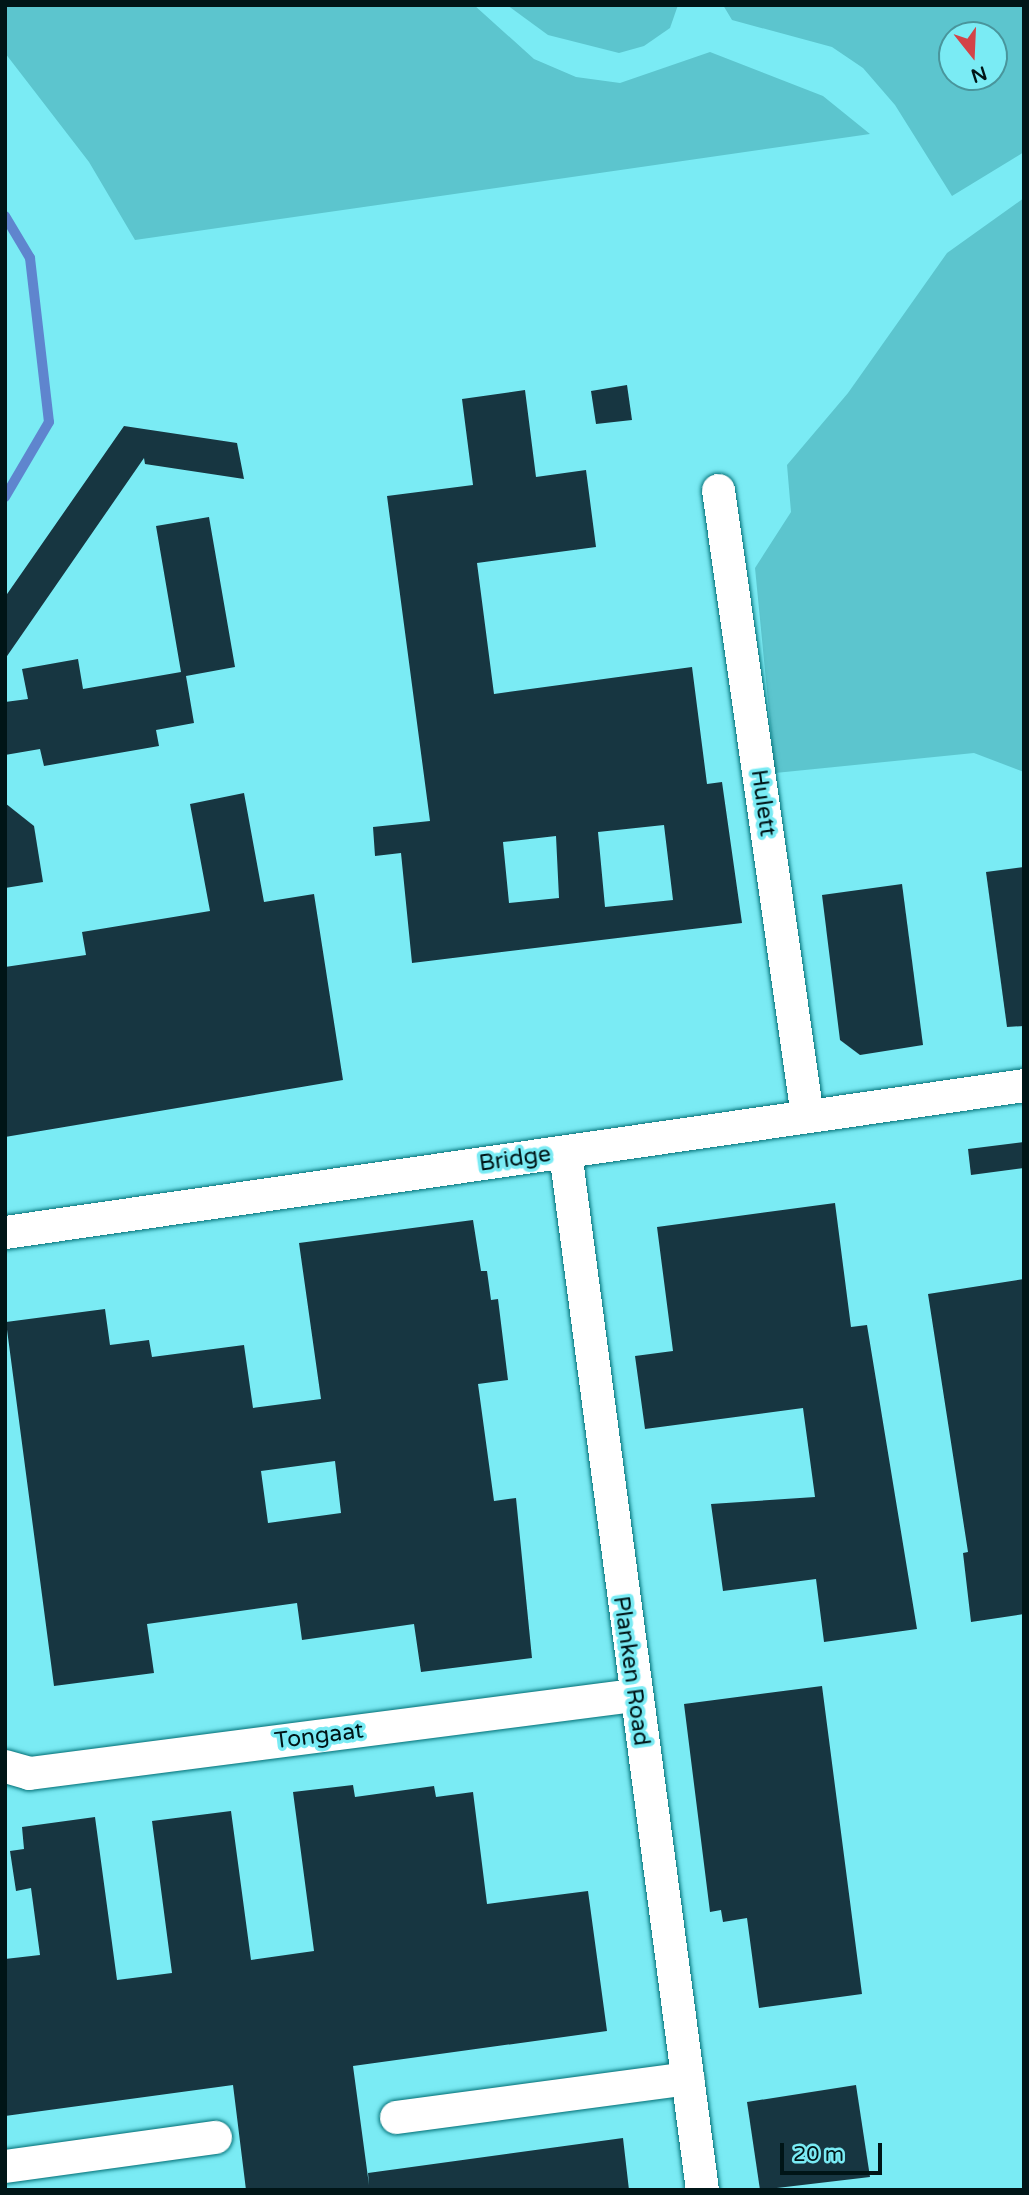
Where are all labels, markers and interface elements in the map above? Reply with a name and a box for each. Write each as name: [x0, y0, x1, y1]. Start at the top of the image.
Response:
north arrow: [938, 21, 1008, 91]
text: N: [968, 61, 990, 87]
street label: Hulett: [745, 768, 781, 838]
street label: Bridge: [477, 1140, 553, 1178]
street label: Planken Road: [607, 1594, 655, 1748]
street label: Tongaat: [273, 1717, 365, 1755]
scale bar: [784, 2128, 886, 2172]
text: 20 m: [793, 2142, 844, 2167]

